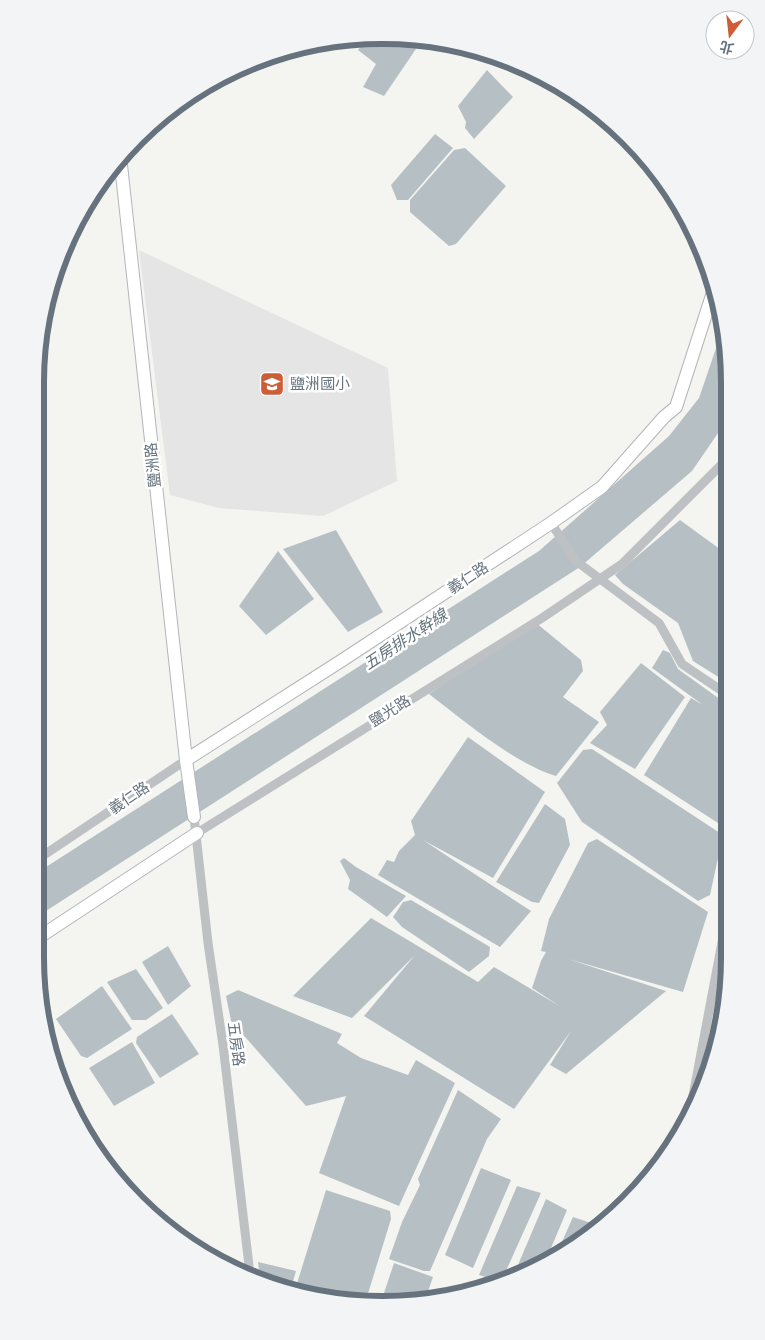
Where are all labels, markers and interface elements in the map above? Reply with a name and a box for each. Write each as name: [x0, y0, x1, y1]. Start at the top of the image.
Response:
north arrow: [705, 10, 755, 60]
text: 北: [718, 37, 736, 57]
school or university icon: 鹽洲國小: [259, 371, 285, 397]
place label: 鹽洲國小: [290, 375, 350, 393]
street label: 鹽洲路: [142, 442, 164, 488]
street label: 義仁路: [444, 558, 492, 598]
water label: 五房排水幹線: [360, 604, 452, 674]
street label: 鹽光路: [366, 691, 414, 731]
street label: 義仁路: [105, 778, 153, 818]
street label: 五房路: [224, 1020, 248, 1068]

